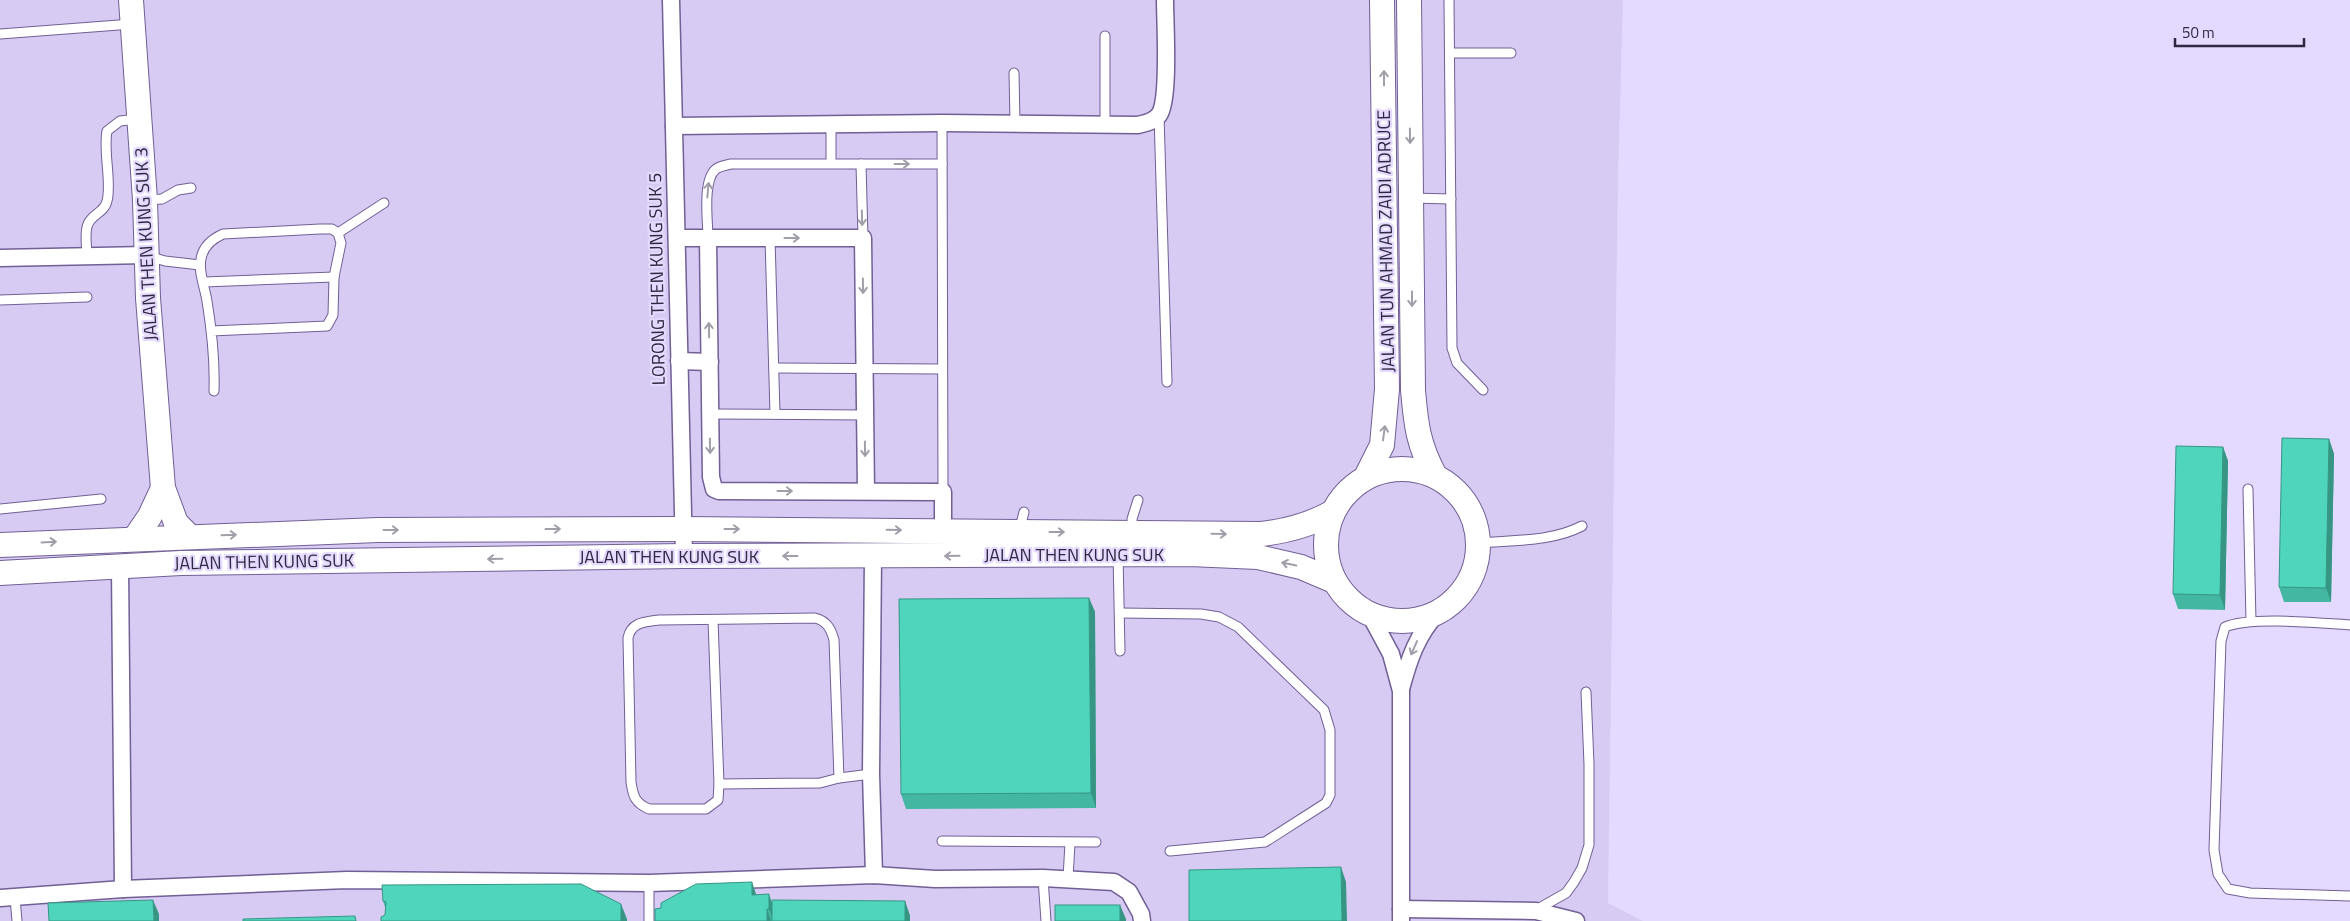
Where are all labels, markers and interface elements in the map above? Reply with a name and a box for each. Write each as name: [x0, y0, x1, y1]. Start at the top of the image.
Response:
scale bar: [2175, 15, 2304, 47]
text: 50 m: [2182, 21, 2215, 44]
one-way arrow: [1379, 70, 1389, 86]
street label: JALAN TUN AHMAD ZAIDI ADRUCE: [1370, 110, 1401, 372]
one-way arrow: [1405, 128, 1414, 144]
street label: JALAN THEN KUNG SUK 3: [127, 147, 164, 341]
one-way arrow: [893, 159, 909, 169]
street label: LORONG THEN KUNG SUK 5: [641, 172, 672, 386]
one-way arrow: [703, 182, 713, 198]
one-way arrow: [857, 210, 867, 226]
one-way arrow: [783, 233, 799, 243]
one-way arrow: [858, 278, 868, 294]
one-way arrow: [1407, 290, 1417, 306]
one-way arrow: [704, 322, 714, 338]
one-way arrow: [1379, 425, 1389, 441]
one-way arrow: [706, 437, 715, 453]
one-way arrow: [861, 441, 870, 457]
one-way arrow: [776, 486, 793, 496]
one-way arrow: [545, 524, 561, 534]
one-way arrow: [723, 524, 739, 534]
one-way arrow: [382, 525, 399, 535]
one-way arrow: [886, 526, 902, 535]
one-way arrow: [1048, 527, 1064, 537]
one-way arrow: [1210, 529, 1227, 539]
one-way arrow: [220, 531, 236, 540]
one-way arrow: [40, 538, 56, 547]
street label: JALAN THEN KUNG SUK: [984, 541, 1164, 568]
street label: JALAN THEN KUNG SUK: [579, 543, 759, 570]
street label: JALAN THEN KUNG SUK: [174, 546, 354, 577]
one-way arrow: [782, 551, 798, 561]
one-way arrow: [944, 551, 960, 561]
one-way arrow: [487, 554, 504, 564]
one-way arrow: [1281, 559, 1297, 568]
one-way arrow: [1408, 640, 1418, 655]

